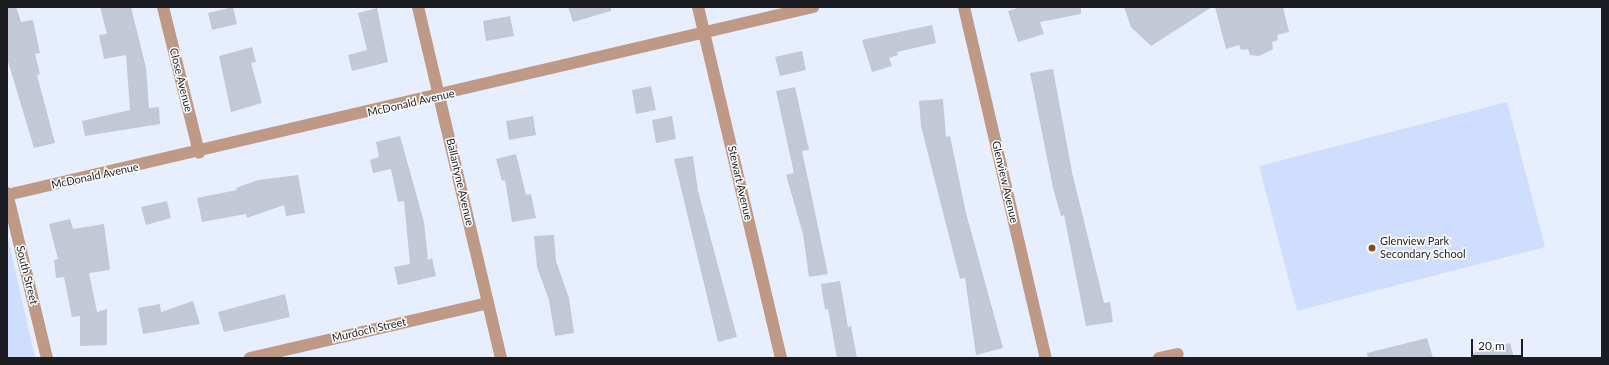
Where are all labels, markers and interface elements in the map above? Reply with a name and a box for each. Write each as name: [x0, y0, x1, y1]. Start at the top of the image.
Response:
street label: Close Avenue: [167, 46, 195, 114]
street label: McDonald Avenue: [366, 87, 456, 119]
street label: Ballantyne Avenue: [443, 137, 477, 227]
street label: Glenview Avenue: [989, 139, 1021, 225]
street label: Stewart Avenue: [725, 144, 755, 222]
street label: McDonald Avenue: [50, 160, 140, 192]
place label: Glenview Park Secondary School: [1380, 235, 1466, 261]
marker: Glenview Park Secondary School: [1367, 243, 1377, 253]
street label: South Street: [13, 244, 41, 306]
street label: Murdoch Street: [331, 315, 407, 345]
scale bar: [1473, 331, 1525, 357]
text: 20 m: [1478, 338, 1505, 353]

